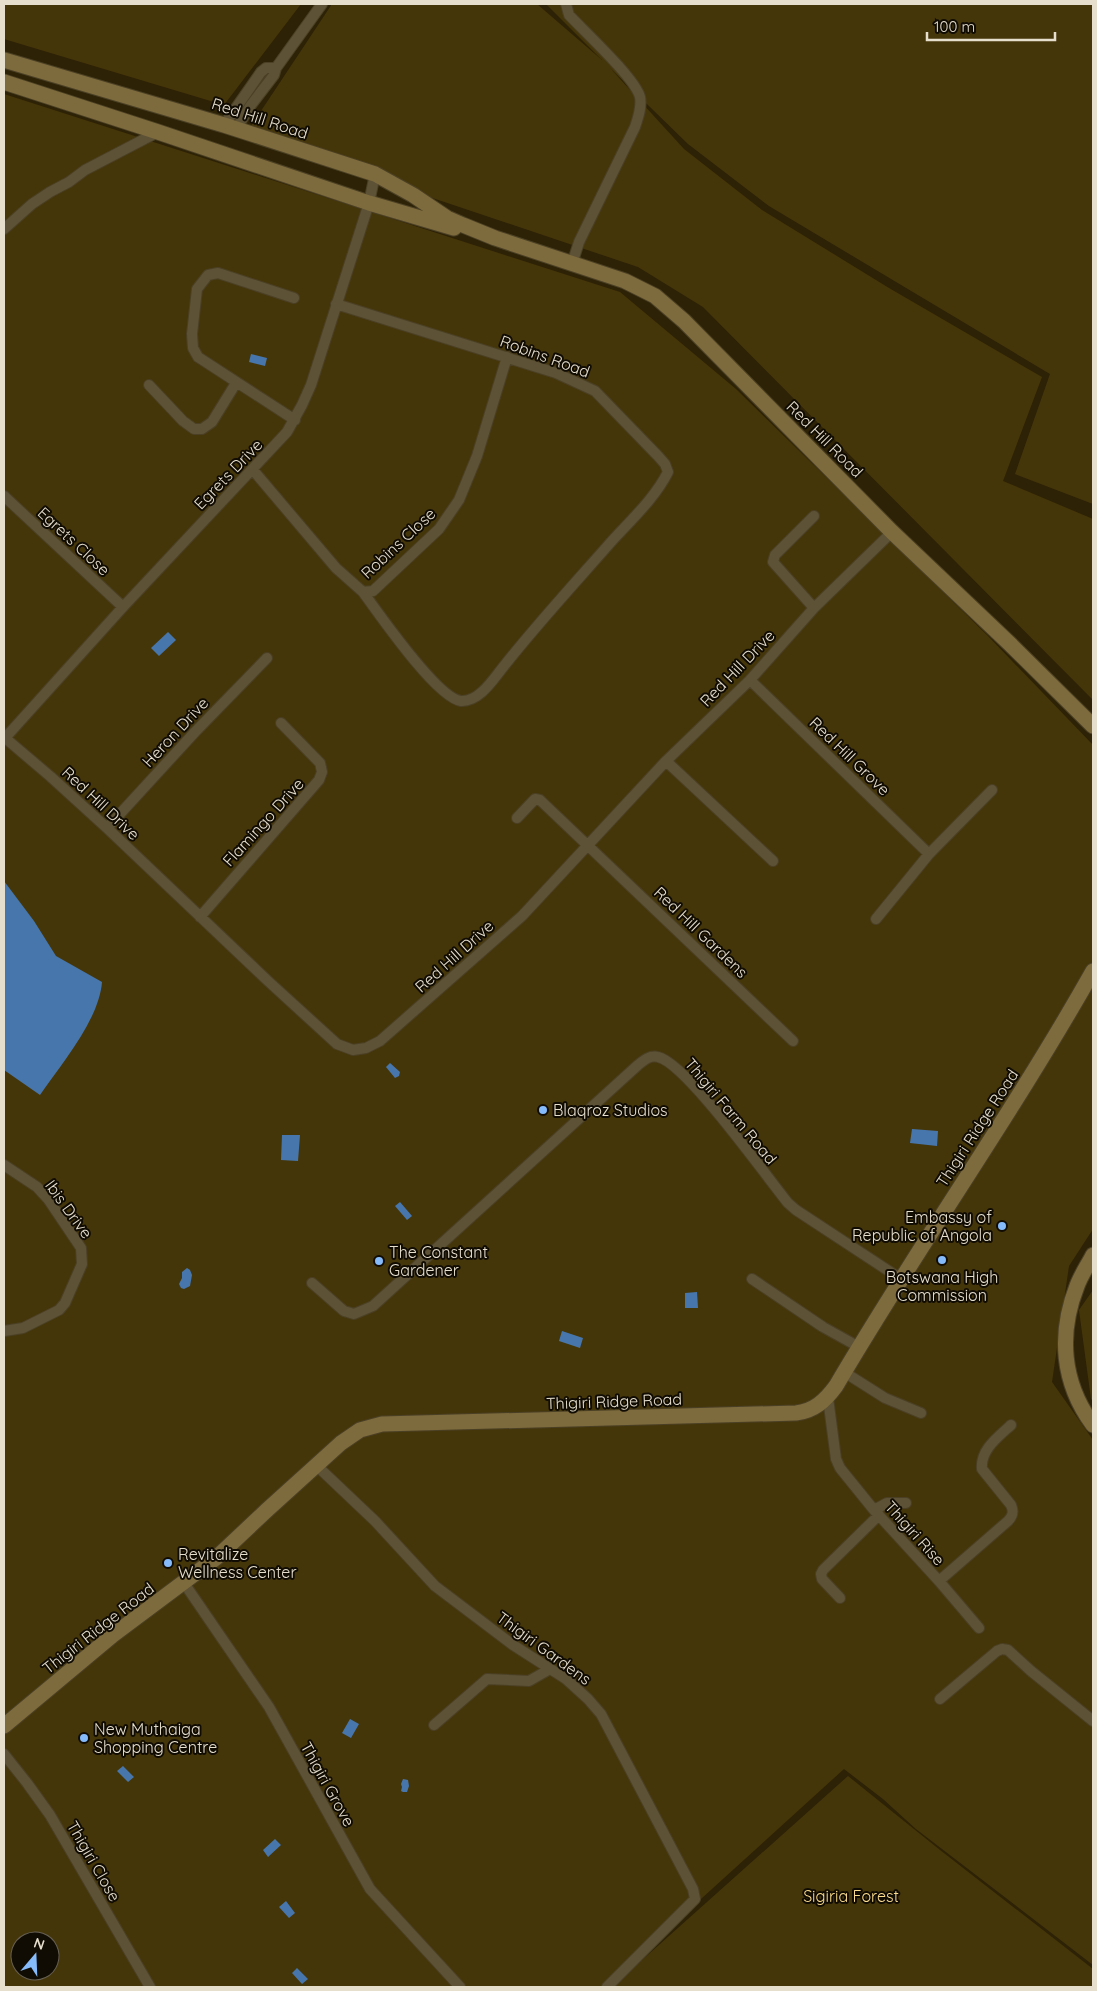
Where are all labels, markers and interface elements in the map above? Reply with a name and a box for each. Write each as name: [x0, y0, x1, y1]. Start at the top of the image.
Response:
scale bar: [927, 10, 1054, 42]
text: 100 m: [934, 17, 975, 36]
street label: Red Hill Road: [209, 93, 311, 143]
street label: Robins Road: [497, 330, 593, 382]
street label: Red Hill Road: [783, 397, 867, 481]
street label: Egrets Drive: [190, 435, 266, 513]
street label: Egrets Close: [34, 502, 114, 580]
street label: Robins Close: [357, 503, 439, 583]
street label: Red Hill Drive: [695, 625, 779, 711]
street label: Heron Drive: [138, 693, 212, 771]
street label: Red Hill Grove: [806, 713, 894, 799]
street label: Red Hill Drive: [58, 762, 144, 844]
street label: Flamingo Drive: [218, 774, 308, 870]
street label: Red Hill Gardens: [650, 882, 752, 982]
street label: Red Hill Drive: [411, 915, 497, 997]
street label: Thigiri Farm Road: [681, 1054, 781, 1168]
street label: Thigiri Ridge Road: [932, 1065, 1022, 1191]
place label: Blaqroz Studios: [553, 1100, 668, 1120]
marker: Blaqroz Studios: [537, 1104, 549, 1116]
street label: Ibis Drive: [41, 1176, 97, 1242]
place label: Embassy of Republic of Angola: [852, 1207, 992, 1245]
marker: Embassy of Republic of Angola: [996, 1220, 1008, 1232]
place label: The Constant Gardener: [389, 1242, 488, 1280]
marker: Botswana High Commission: [936, 1254, 948, 1266]
marker: The Constant Gardener: [373, 1255, 385, 1267]
place label: Botswana High Commission: [886, 1267, 998, 1305]
street label: Thigiri Ridge Road: [546, 1389, 682, 1413]
street label: Thigiri Rise: [881, 1496, 949, 1570]
place label: Revitalize Wellness Center: [178, 1544, 297, 1582]
marker: Revitalize Wellness Center: [162, 1557, 174, 1569]
street label: Thigiri Ridge Road: [38, 1578, 158, 1678]
street label: Thigiri Gardens: [493, 1607, 595, 1689]
place label: New Muthaiga Shopping Centre: [94, 1719, 217, 1757]
marker: New Muthaiga Shopping Centre: [78, 1732, 90, 1744]
street label: Thigiri Grove: [297, 1738, 359, 1830]
street label: Thigiri Close: [63, 1817, 125, 1905]
park label: Sigiria Forest: [803, 1886, 899, 1906]
north arrow: [10, 1931, 60, 1981]
text: N: [31, 1934, 47, 1954]

